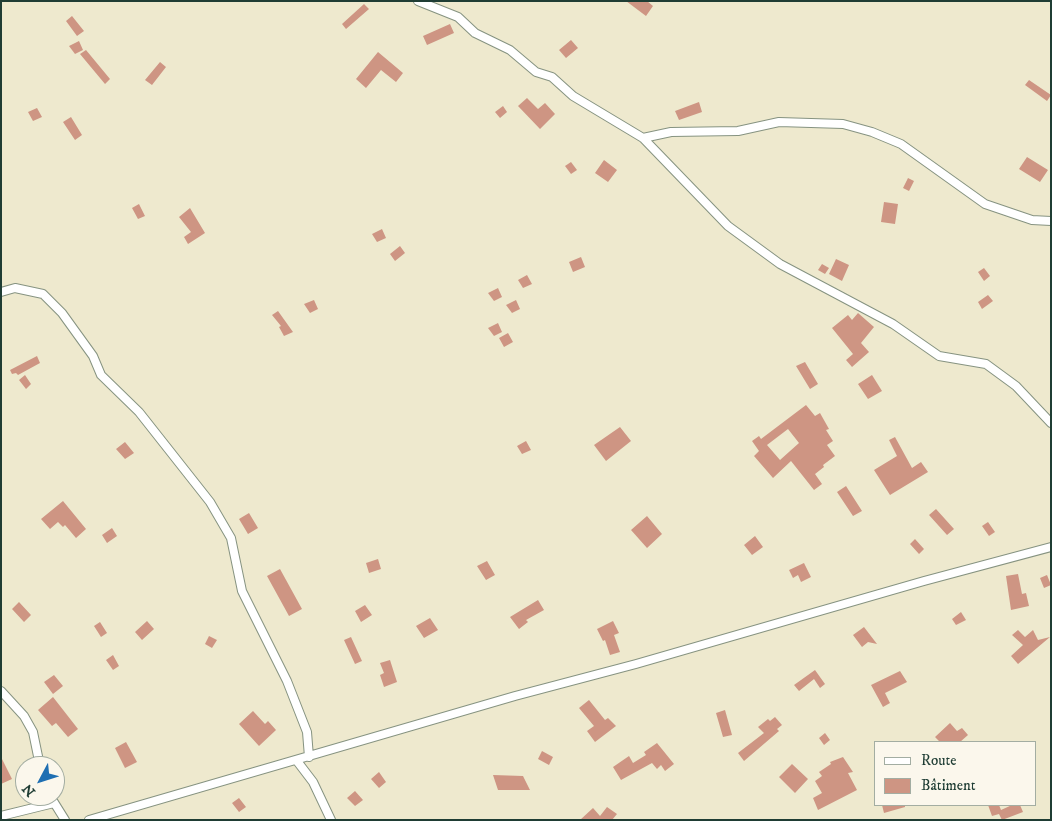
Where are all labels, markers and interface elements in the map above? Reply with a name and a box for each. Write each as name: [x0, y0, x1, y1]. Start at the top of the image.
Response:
legend: [874, 741, 1037, 806]
text: Route: [921, 751, 956, 770]
north arrow: [15, 756, 65, 806]
text: Bâtiment: [921, 776, 976, 795]
text: N: [19, 780, 40, 800]

